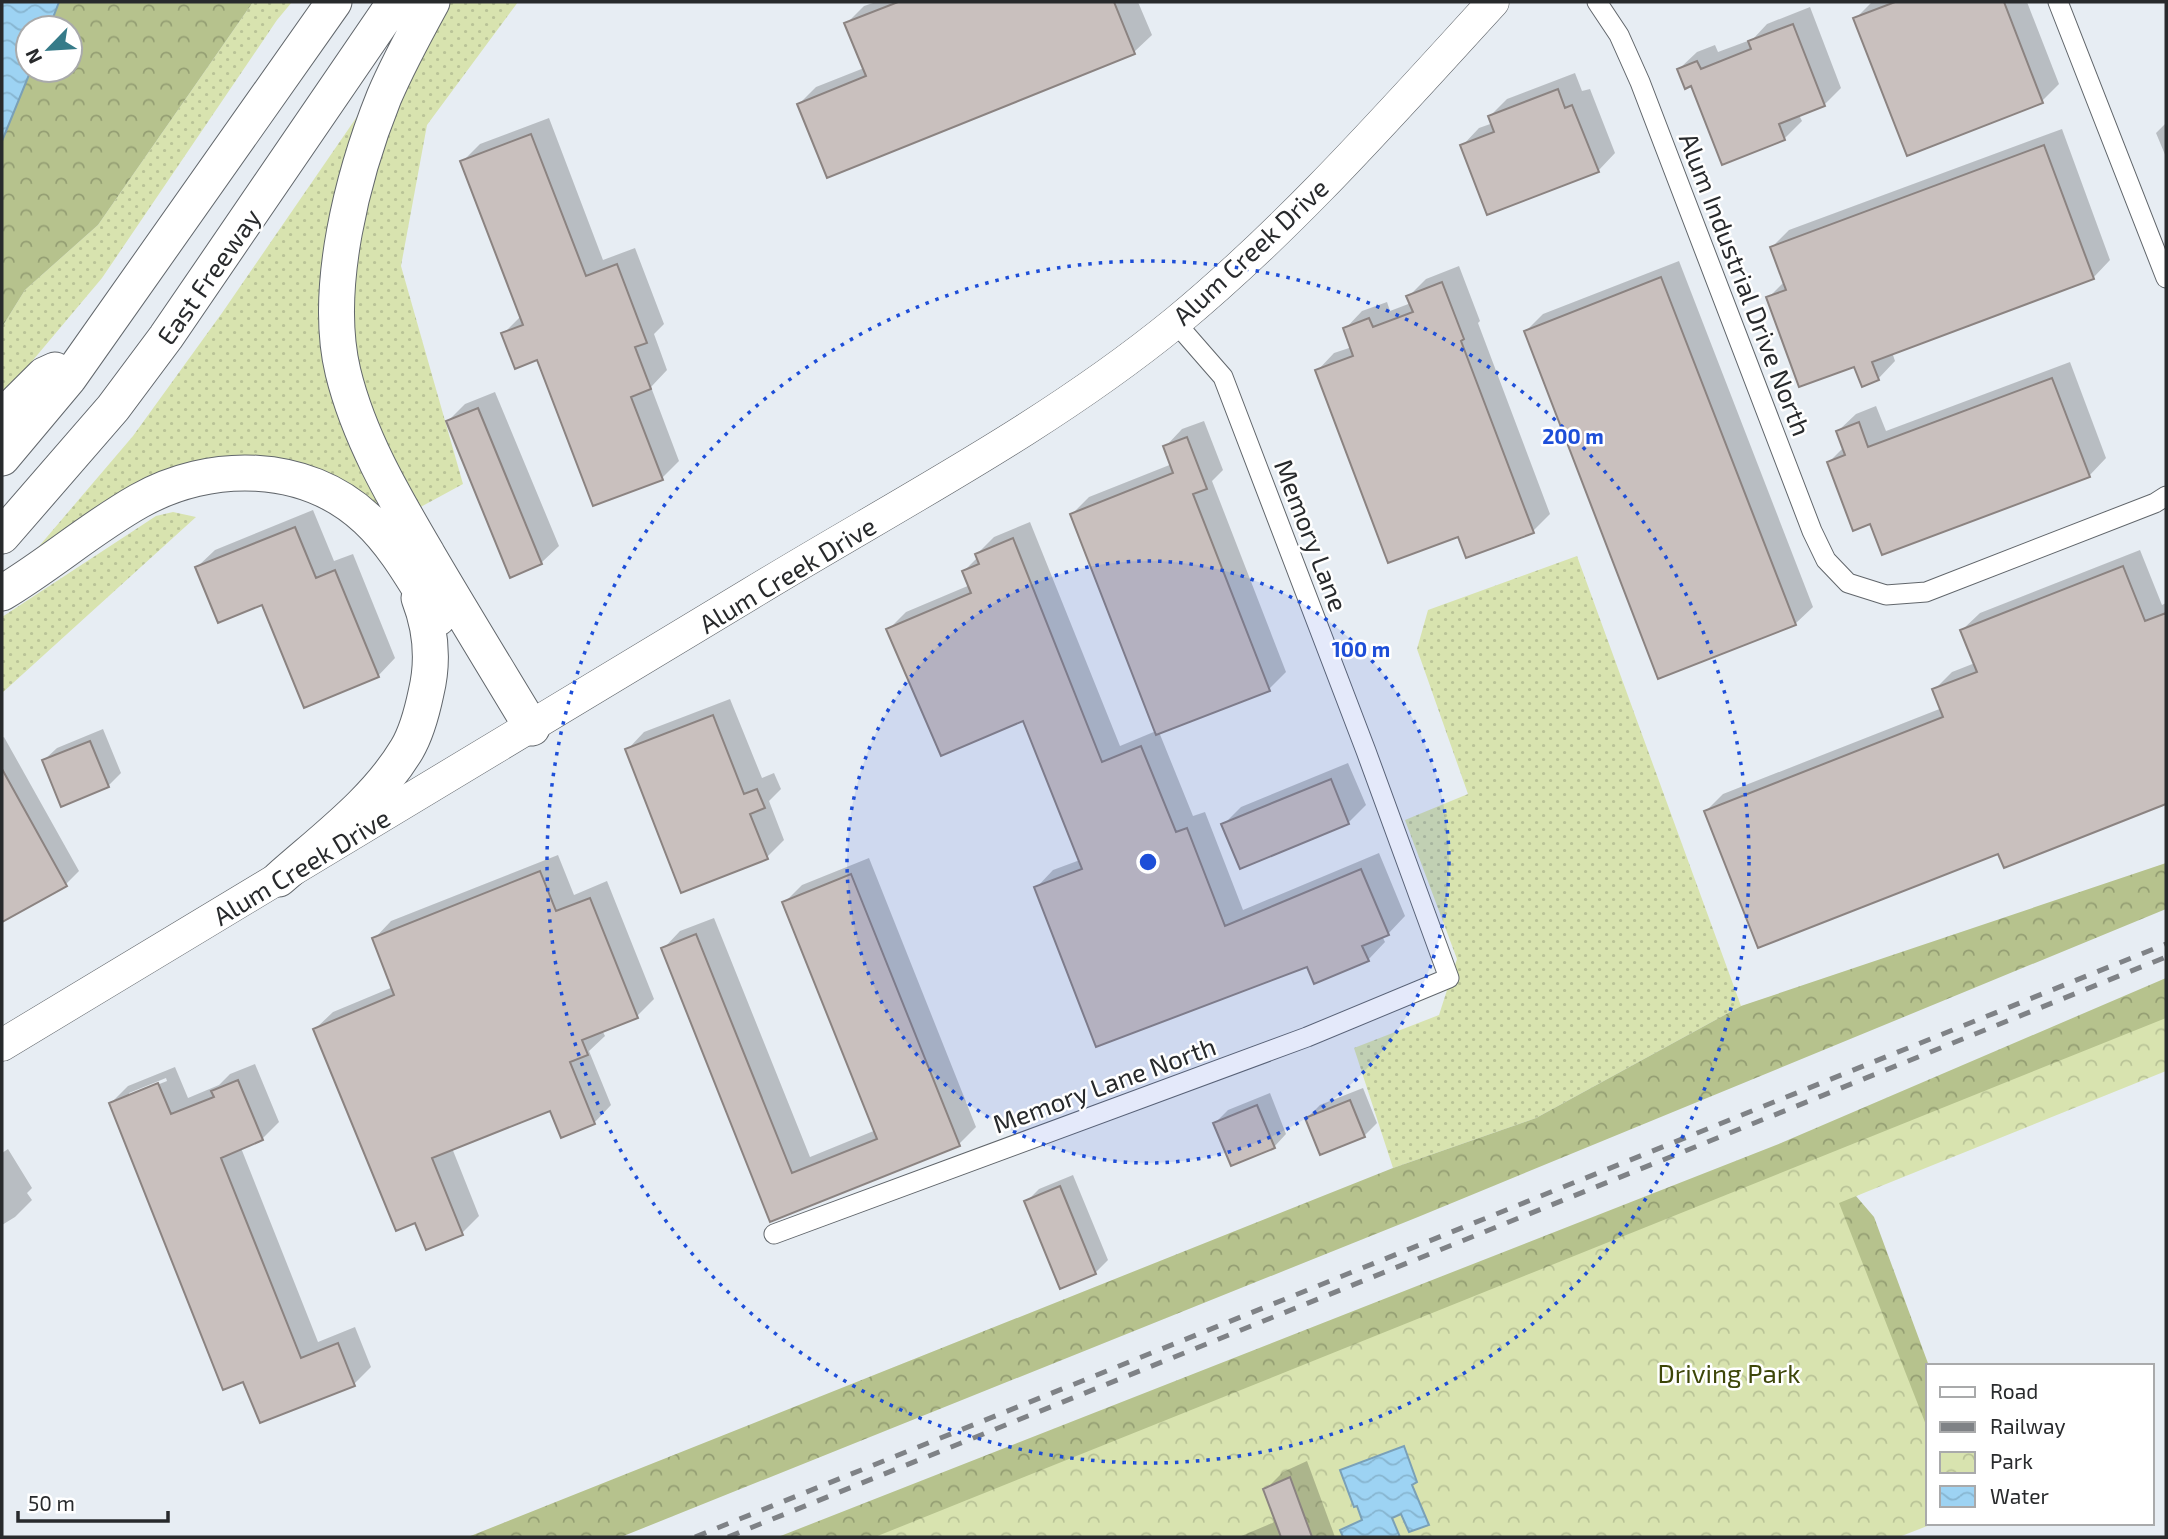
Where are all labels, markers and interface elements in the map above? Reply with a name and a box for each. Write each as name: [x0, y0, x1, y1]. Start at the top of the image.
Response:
north arrow: [14, 14, 84, 84]
text: N: [20, 45, 46, 67]
street label: Alum Industrial Drive North: [1674, 128, 1818, 440]
street label: Alum Creek Drive: [1166, 171, 1334, 331]
street label: East Freeway: [150, 202, 266, 350]
text: 200 m: [1542, 423, 1604, 448]
street label: Memory Lane: [1269, 455, 1355, 615]
street label: Alum Creek Drive: [693, 509, 881, 639]
text: 100 m: [1332, 636, 1390, 661]
street label: Alum Creek Drive: [207, 801, 395, 931]
centre of rings: [1136, 850, 1160, 874]
street label: Memory Lane North: [988, 1029, 1220, 1139]
park label: Driving Park: [1658, 1357, 1800, 1388]
legend: [1926, 1364, 2154, 1525]
text: Road: [1990, 1378, 2038, 1403]
text: Railway: [1990, 1413, 2066, 1438]
text: Park: [1990, 1448, 2033, 1473]
scale bar: [18, 1480, 168, 1524]
text: Water: [1990, 1483, 2049, 1508]
text: 50 m: [28, 1490, 75, 1515]

